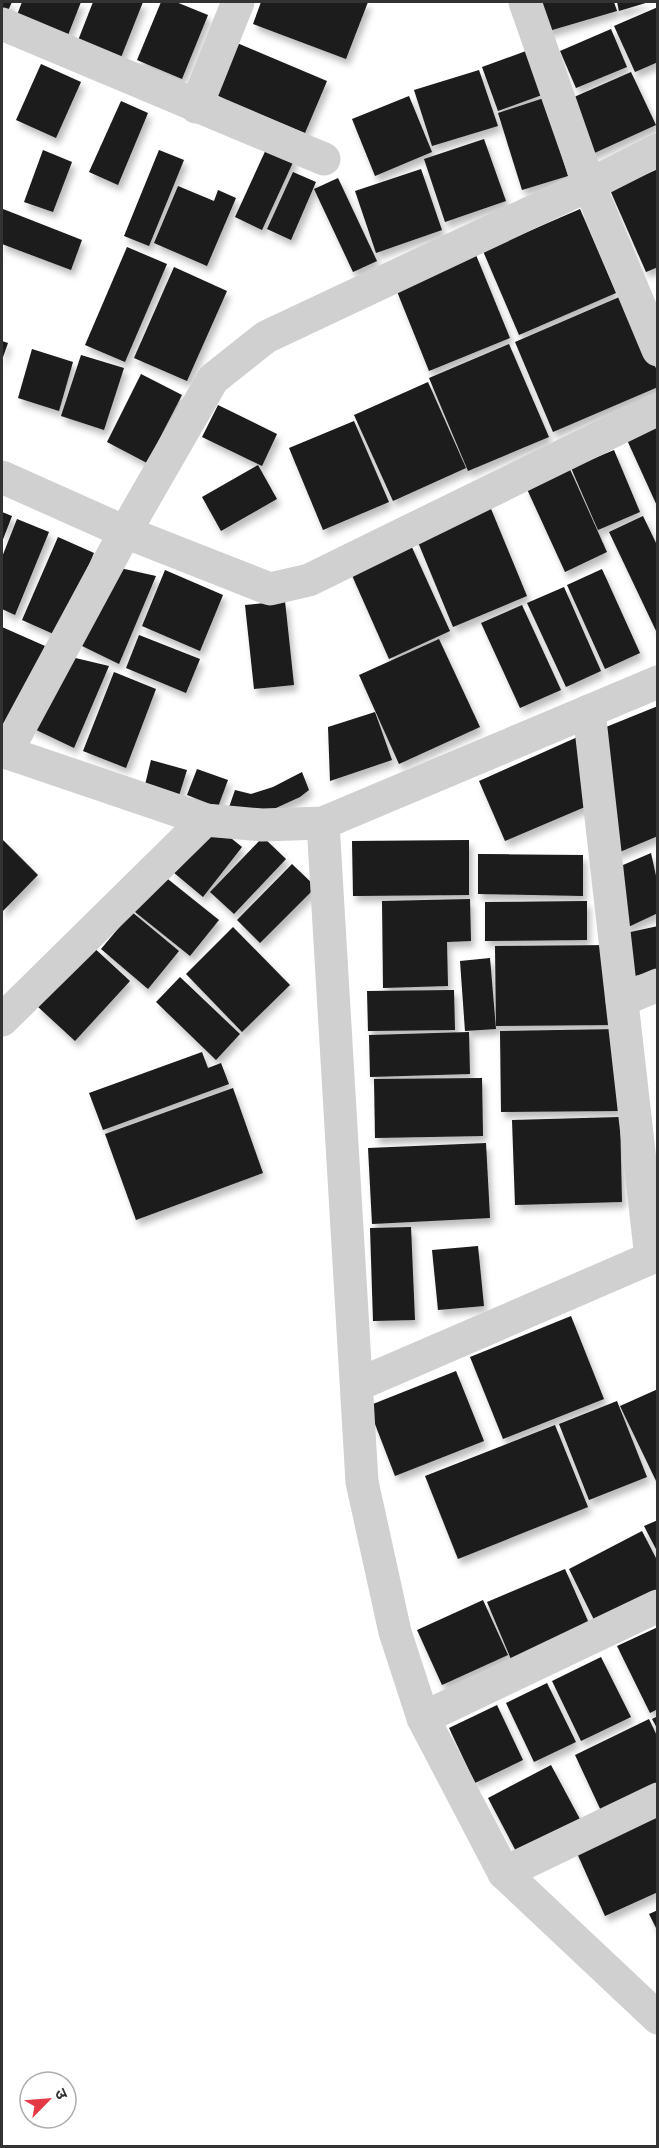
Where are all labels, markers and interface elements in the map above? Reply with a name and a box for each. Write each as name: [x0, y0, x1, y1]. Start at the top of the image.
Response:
north arrow: [18, 2070, 78, 2130]
text: उ: [49, 2084, 75, 2104]

